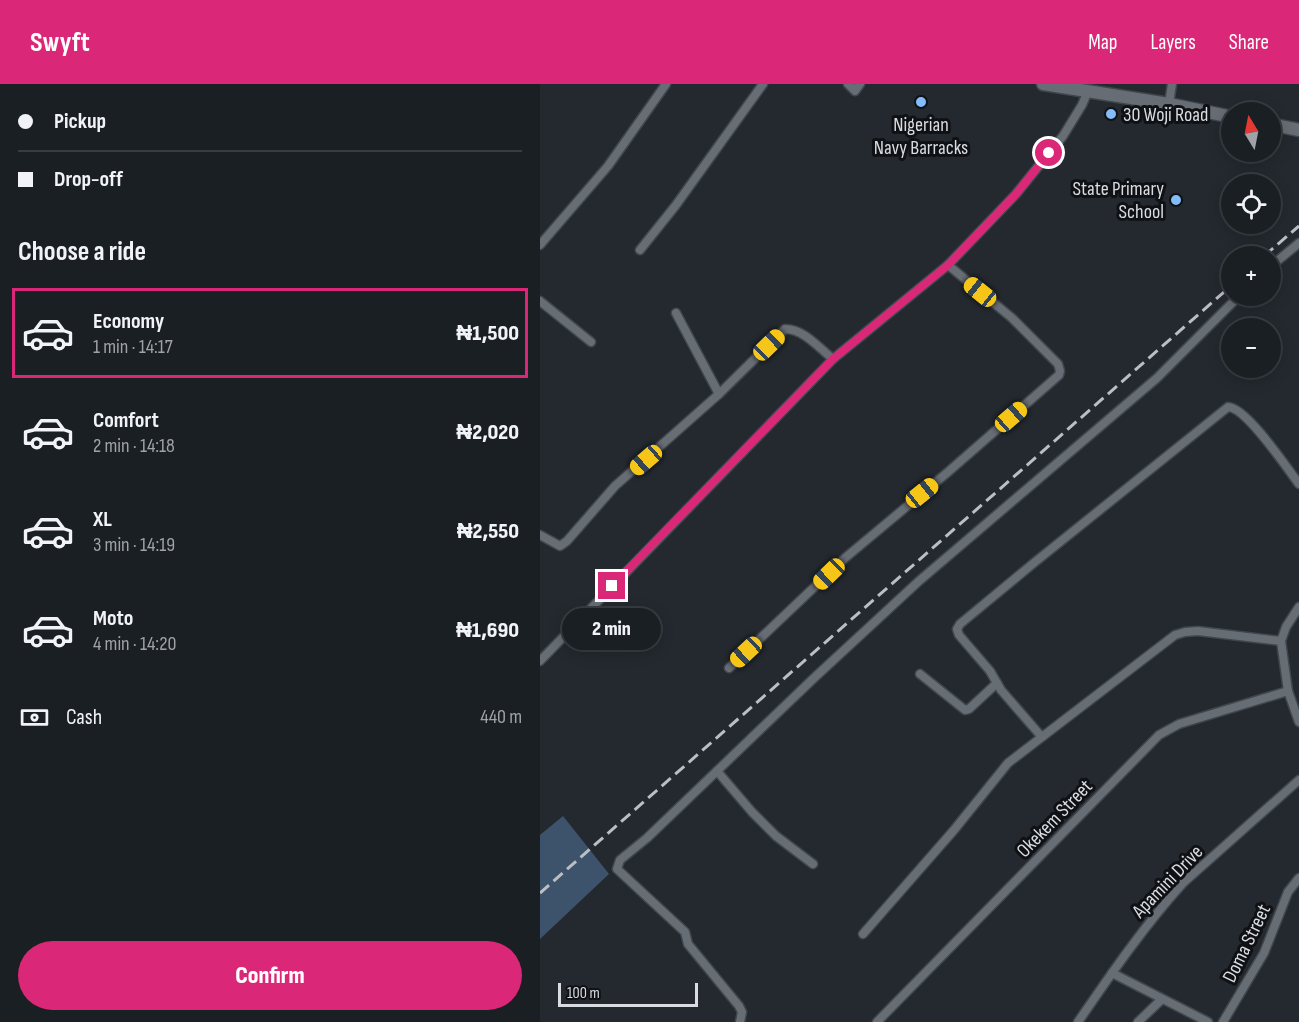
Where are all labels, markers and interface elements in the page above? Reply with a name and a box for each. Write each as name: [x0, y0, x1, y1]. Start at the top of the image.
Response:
text: Swyft: [30, 26, 90, 59]
text: Map: [1088, 30, 1117, 55]
text: Layers: [1150, 30, 1196, 55]
text: Share: [1229, 30, 1269, 55]
marker: Nigerian Navy Barracks: [914, 95, 928, 109]
north arrow: [1221, 102, 1281, 162]
map controls: [1221, 102, 1281, 378]
place label: 30 Woji Road: [1123, 103, 1208, 127]
marker: 30 Woji Road: [1104, 107, 1118, 121]
text: Pickup: [54, 108, 106, 135]
place label: Nigerian Navy Barracks: [874, 113, 968, 160]
route start: [1035, 139, 1062, 166]
text: Drop-off: [54, 166, 123, 193]
button: locate: [1221, 174, 1281, 234]
place label: State Primary School: [1073, 177, 1164, 224]
marker: State Primary School: [1169, 193, 1183, 207]
text: Choose a ride: [18, 236, 146, 268]
button: +: [1221, 246, 1281, 306]
car: [960, 274, 1000, 310]
icon: car: [21, 306, 75, 360]
text: Economy: [93, 308, 164, 335]
button: −: [1221, 318, 1281, 378]
text: ₦1,500: [456, 320, 519, 347]
car: [750, 326, 788, 364]
text: 1 min · 14:17: [93, 335, 173, 359]
car: [992, 398, 1030, 436]
icon: car: [21, 405, 75, 459]
text: Comfort: [93, 407, 159, 434]
text: ₦2,020: [456, 419, 519, 446]
text: 2 min · 14:18: [93, 434, 175, 458]
car: [627, 441, 665, 479]
car: [902, 475, 942, 511]
icon: car: [21, 504, 75, 558]
text: XL: [93, 506, 112, 533]
text: ₦2,550: [457, 518, 519, 545]
text: 3 min · 14:19: [93, 533, 175, 557]
car: [810, 555, 848, 593]
route end: [598, 572, 625, 599]
icon: car: [21, 603, 75, 657]
text: Moto: [93, 605, 133, 632]
callout: 2 min: [562, 607, 662, 649]
text: ₦1,690: [456, 617, 519, 644]
text: 2 min: [592, 617, 631, 641]
text: 4 min · 14:20: [93, 632, 176, 656]
car: [727, 633, 765, 671]
icon: cash: [18, 701, 51, 734]
text: Cash: [66, 704, 102, 731]
text: 440 m: [480, 705, 522, 729]
street label: Okekem Street: [1012, 775, 1098, 863]
street label: Apamini Drive: [1126, 840, 1208, 924]
street label: Doma Street: [1218, 900, 1276, 986]
button: Confirm: [18, 941, 522, 1010]
scale bar: [558, 980, 698, 1008]
text: 100 m: [567, 984, 600, 1003]

